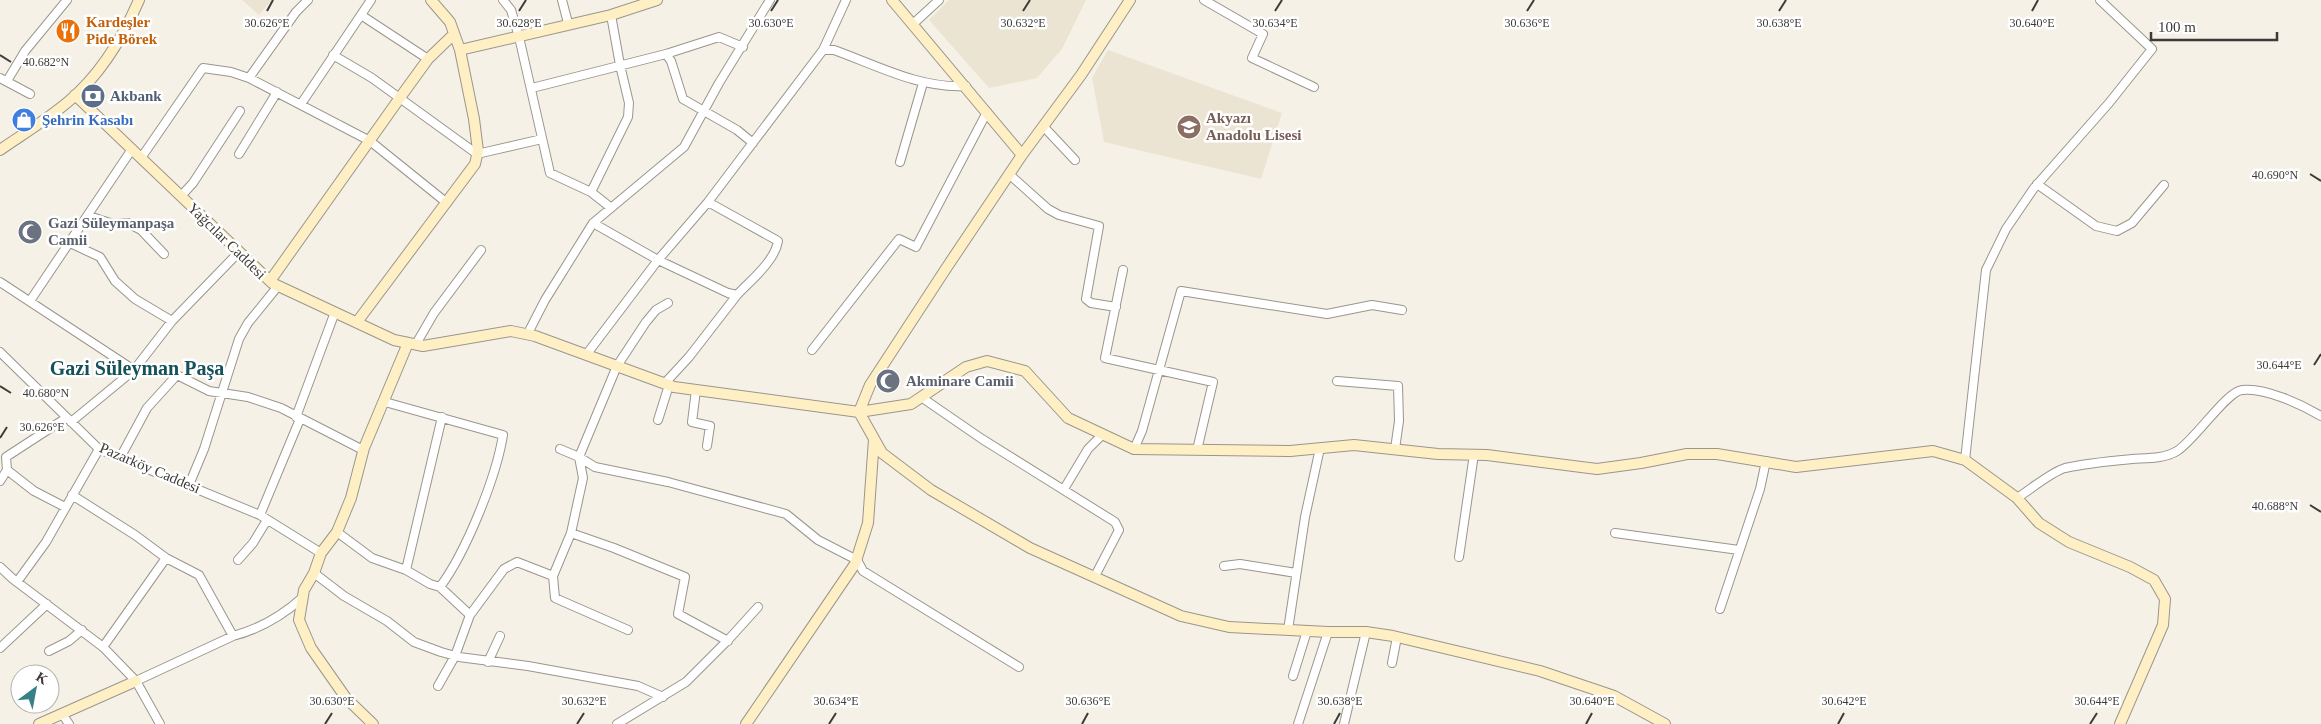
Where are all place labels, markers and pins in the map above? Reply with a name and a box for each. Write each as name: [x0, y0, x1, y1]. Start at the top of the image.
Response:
place label: Kardeşler Pide Börek: [86, 14, 158, 47]
restaurant icon: Kardeşler Pide Börek: [55, 18, 81, 44]
bank icon: Akbank: [80, 83, 106, 109]
place label: Akbank: [110, 88, 162, 104]
shop icon: Şehrin Kasabı: [11, 107, 37, 133]
place label: Akyazı Anadolu Lisesi: [1206, 110, 1301, 143]
place label: Şehrin Kasabı: [42, 112, 133, 128]
school or university icon: Akyazı Anadolu Lisesi: [1176, 114, 1202, 140]
place label: Gazi Süleymanpaşa Camii: [48, 215, 175, 248]
mosque icon: Gazi Süleymanpaşa Camii: [17, 219, 43, 245]
mosque icon: Akminare Camii: [875, 368, 901, 394]
place label: Akminare Camii: [906, 373, 1014, 389]

